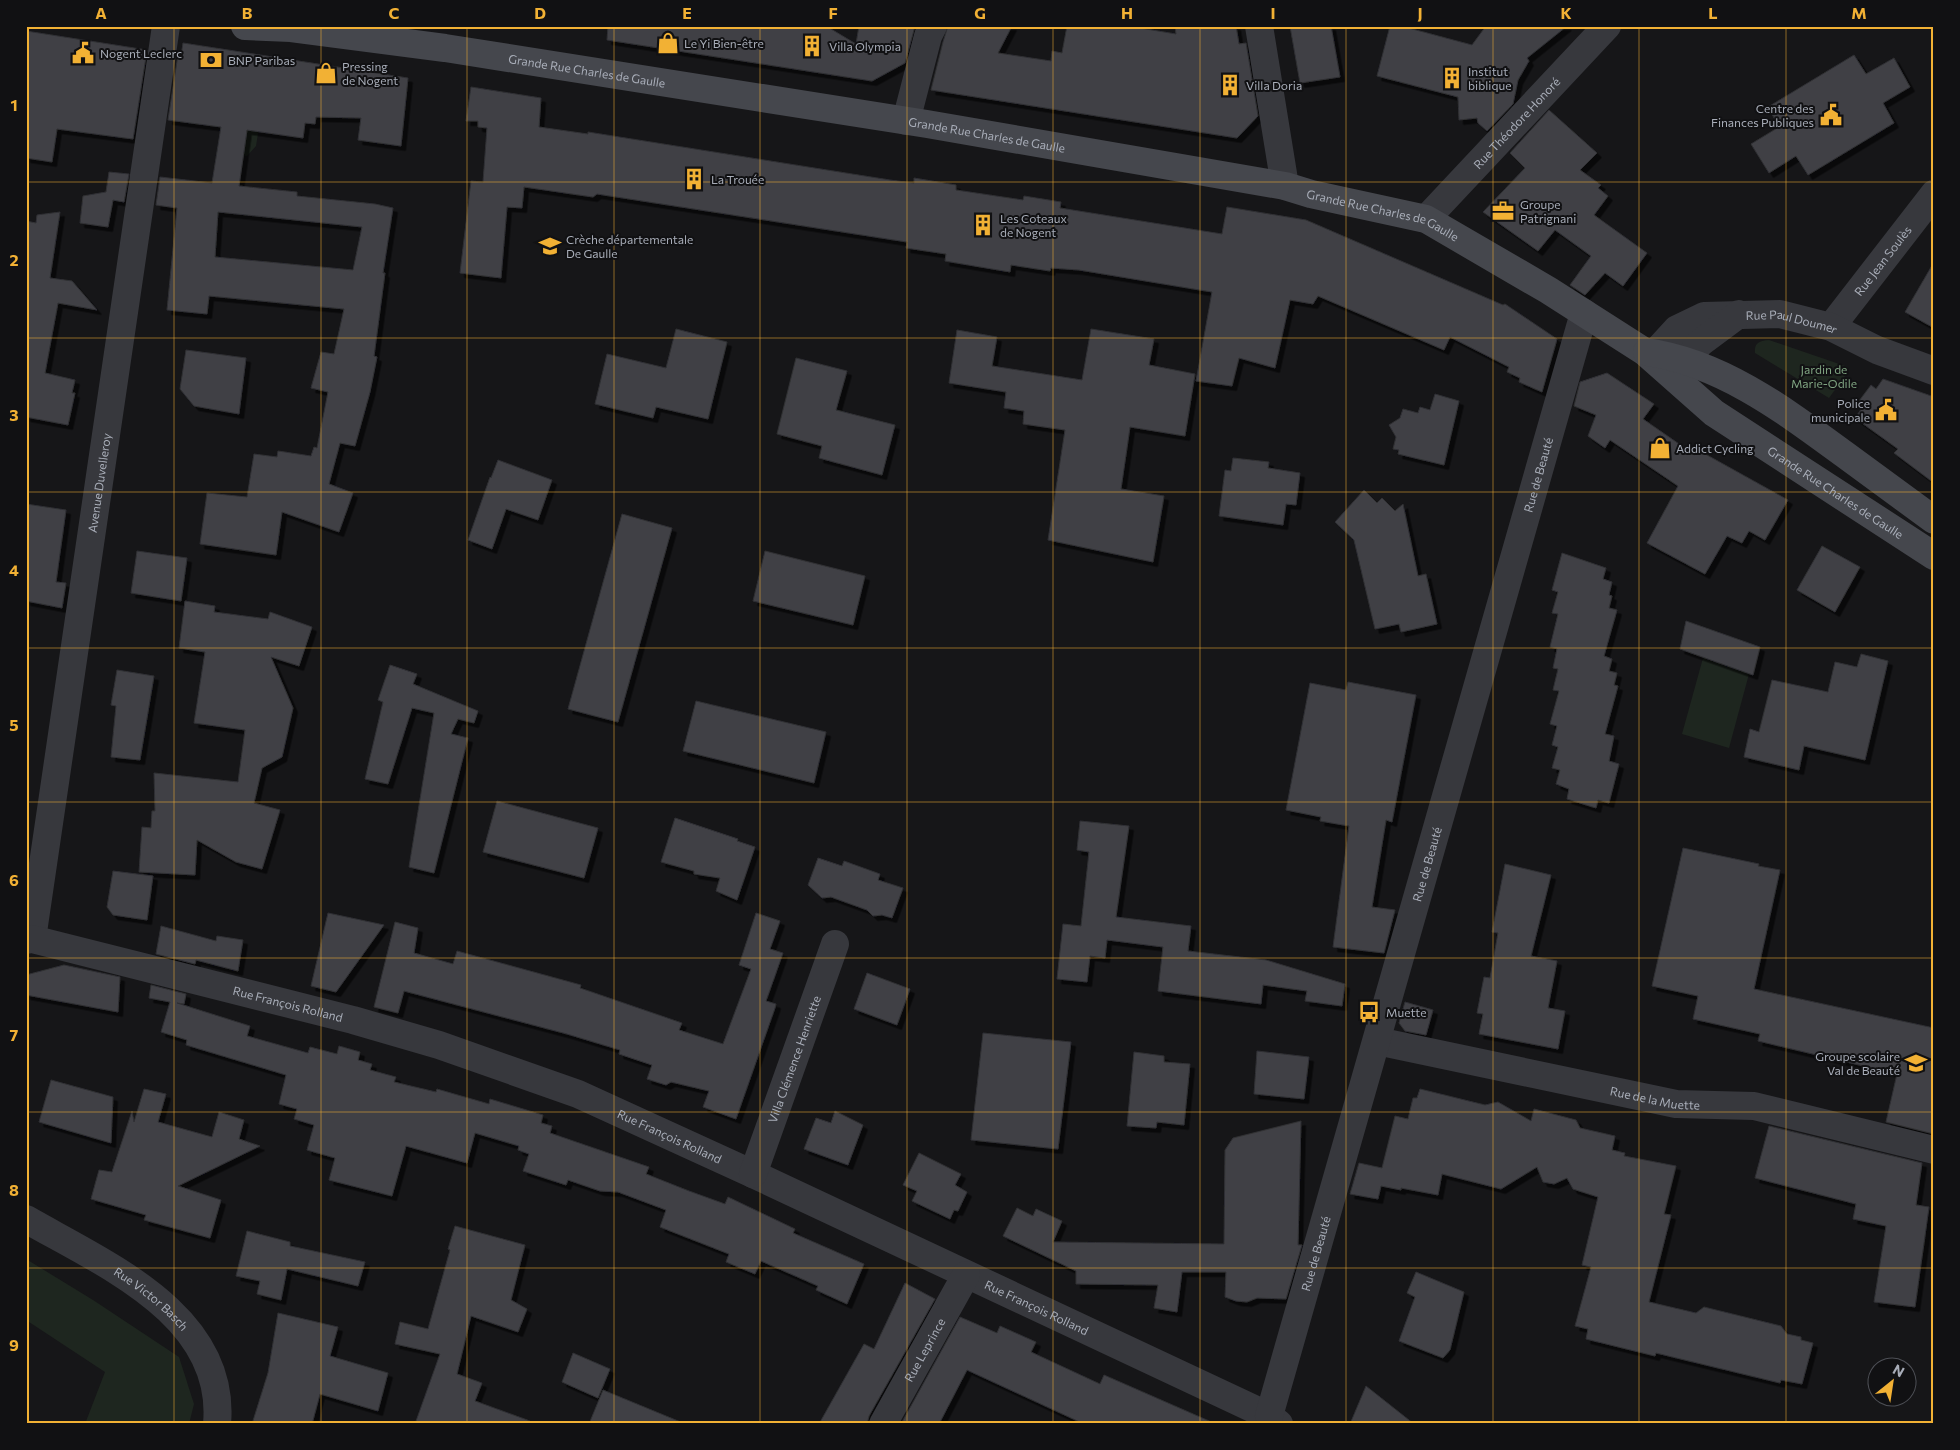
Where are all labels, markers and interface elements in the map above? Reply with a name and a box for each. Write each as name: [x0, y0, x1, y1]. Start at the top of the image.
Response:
text: A: [95, 3, 107, 22]
text: B: [242, 3, 253, 22]
text: C: [389, 3, 400, 22]
text: D: [534, 3, 546, 22]
text: E: [682, 3, 692, 22]
text: F: [828, 3, 838, 22]
text: G: [974, 3, 986, 22]
text: H: [1121, 3, 1133, 22]
text: I: [1270, 3, 1276, 22]
text: J: [1417, 3, 1423, 22]
text: K: [1560, 3, 1572, 22]
text: L: [1708, 3, 1718, 22]
text: M: [1851, 3, 1867, 22]
shop icon: Le Yi Bien-être: [655, 30, 681, 56]
building icon: Villa Olympia: [799, 33, 825, 59]
place label: Le Yi Bien-être: [684, 36, 764, 50]
place label: Villa Olympia: [829, 39, 901, 53]
public building icon: Nogent Leclerc: [70, 40, 96, 66]
place label: Nogent Leclerc: [100, 46, 182, 60]
bank icon: BNP Paribas: [198, 47, 224, 73]
street label: Grande Rue Charles de Gaulle: [507, 51, 666, 90]
place label: BNP Paribas: [228, 53, 295, 67]
place label: Pressing de Nogent: [342, 59, 398, 87]
shop icon: Pressing de Nogent: [313, 60, 339, 86]
place label: Institut biblique: [1468, 64, 1511, 92]
building icon: Institut biblique: [1439, 65, 1465, 91]
building icon: Villa Doria: [1217, 72, 1243, 98]
street label: Rue Théodore Honoré: [1470, 74, 1562, 171]
place label: Villa Doria: [1246, 78, 1302, 92]
text: 1: [10, 95, 18, 114]
place label: Centre des Finances Publiques: [1711, 101, 1814, 129]
public building icon: Centre des Finances Publiques: [1818, 102, 1844, 128]
street label: Grande Rue Charles de Gaulle: [907, 114, 1066, 155]
building icon: La Trouée: [681, 166, 707, 192]
place label: La Trouée: [711, 172, 764, 186]
street label: Grande Rue Charles de Gaulle: [1305, 186, 1461, 244]
place label: Groupe Patrignani: [1520, 197, 1576, 225]
office icon: Groupe Patrignani: [1490, 198, 1516, 224]
place label: Les Coteaux de Nogent: [1000, 211, 1067, 239]
building icon: Les Coteaux de Nogent: [970, 212, 996, 238]
street label: Rue Jean Soulès: [1851, 223, 1914, 298]
place label: Crèche départementale De Gaulle: [566, 232, 693, 260]
school or university icon: Crèche départementale De Gaulle: [537, 233, 563, 259]
text: 2: [9, 250, 19, 269]
street label: Rue Paul Doumer: [1745, 307, 1840, 336]
park label: Jardin de Marie-Odile: [1791, 362, 1857, 390]
place label: Police municipale: [1811, 396, 1870, 424]
public building icon: Police municipale: [1873, 397, 1899, 423]
text: 3: [9, 405, 19, 424]
street label: Avenue Duvelleroy: [85, 432, 113, 534]
shop icon: Addict Cycling: [1647, 435, 1673, 461]
street label: Rue de Beauté: [1521, 436, 1555, 514]
place label: Addict Cycling: [1676, 441, 1754, 455]
street label: Grande Rue Charles de Gaulle: [1765, 443, 1906, 541]
text: 4: [9, 560, 19, 579]
text: 5: [9, 715, 19, 734]
street label: Rue de Beauté: [1409, 825, 1444, 903]
text: 6: [9, 870, 19, 889]
street label: Rue François Rolland: [231, 983, 344, 1024]
street label: Villa Clémence Henriette: [765, 993, 823, 1125]
bus stop icon: Muette: [1356, 999, 1382, 1025]
place label: Muette: [1386, 1005, 1427, 1019]
text: 7: [10, 1025, 19, 1044]
place label: Groupe scolaire Val de Beauté: [1815, 1049, 1900, 1077]
school or university icon: Groupe scolaire Val de Beauté: [1903, 1050, 1929, 1076]
street label: Rue de la Muette: [1609, 1083, 1700, 1112]
street label: Rue François Rolland: [615, 1106, 724, 1166]
text: 8: [9, 1180, 19, 1199]
street label: Rue de Beauté: [1298, 1214, 1333, 1293]
street label: Rue Victor Basch: [112, 1264, 191, 1333]
street label: Rue François Rolland: [983, 1277, 1091, 1337]
street label: Rue Leprince: [901, 1315, 948, 1384]
text: 9: [9, 1335, 19, 1354]
north arrow: [1868, 1358, 1918, 1408]
text: N: [1890, 1360, 1908, 1380]

